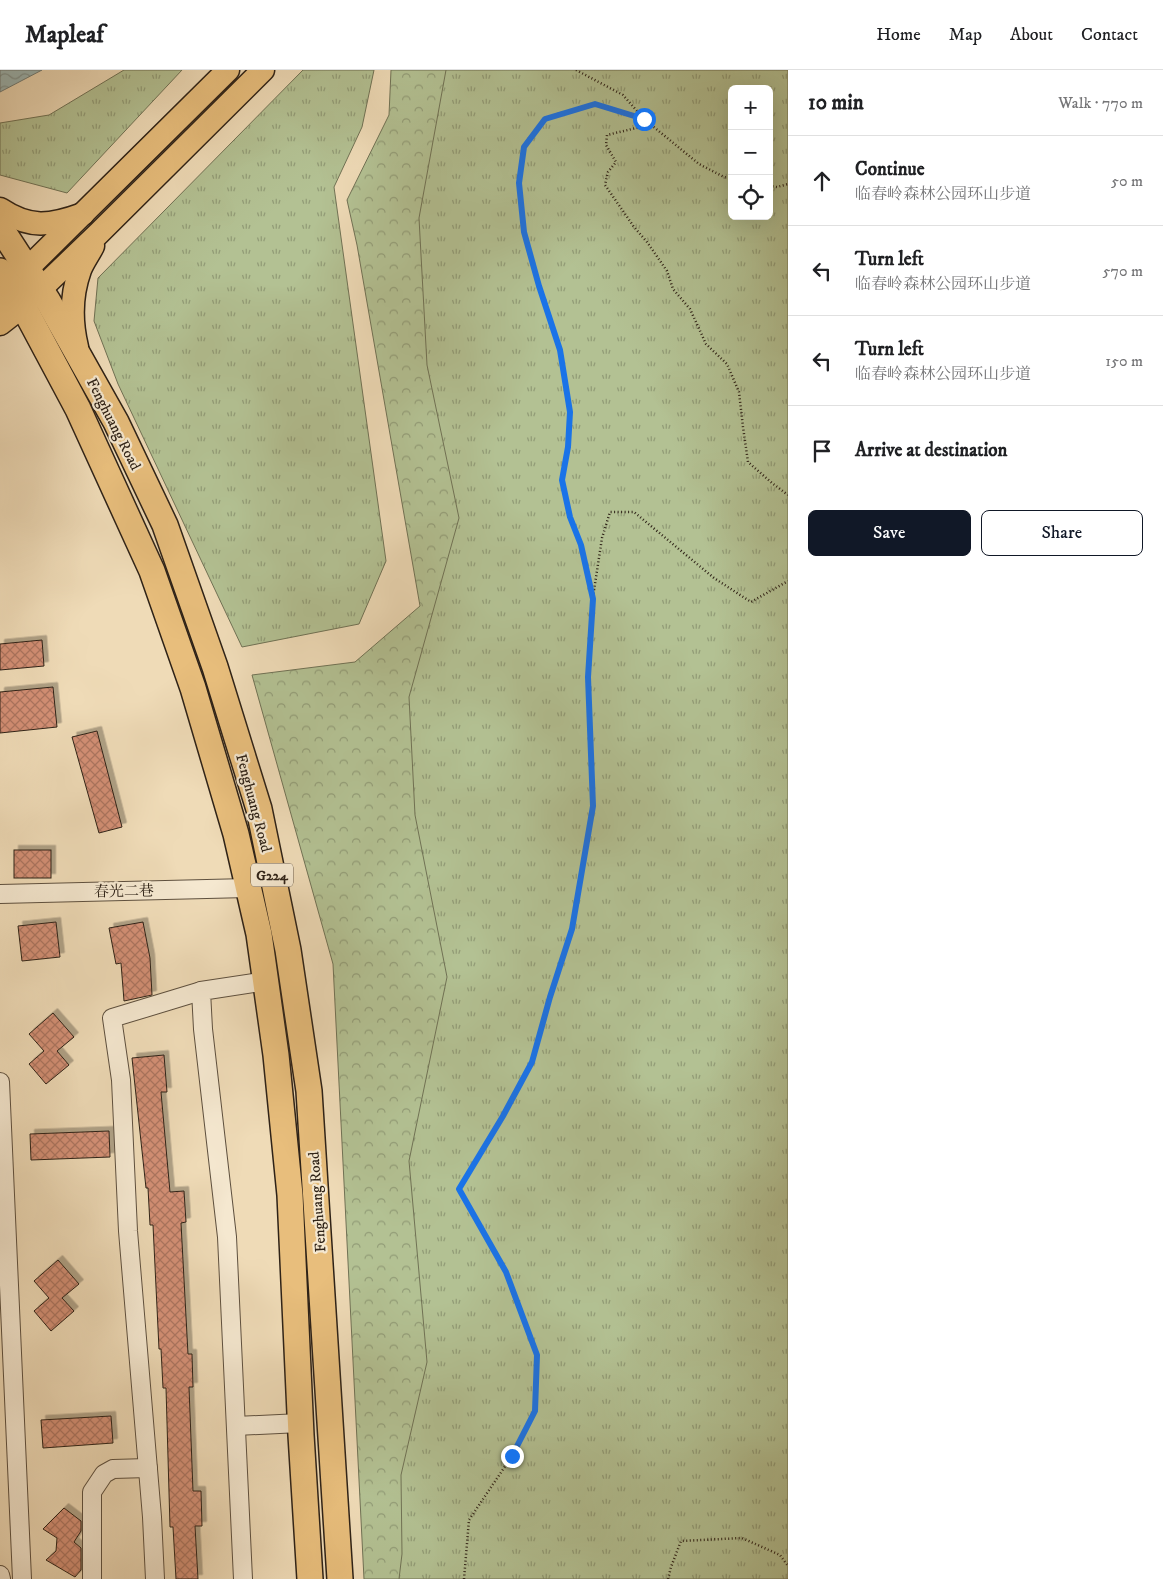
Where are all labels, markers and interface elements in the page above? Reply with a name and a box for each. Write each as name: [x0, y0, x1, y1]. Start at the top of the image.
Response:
text: Mapleaf: [25, 20, 104, 50]
text: Home: [876, 24, 921, 46]
text: Map: [949, 24, 982, 46]
text: About: [1010, 24, 1053, 46]
text: Contact: [1081, 24, 1138, 46]
map controls: [728, 85, 773, 220]
button: +: [728, 85, 773, 130]
text: 10 min: [808, 90, 864, 116]
text: Walk · 770 m: [1058, 93, 1143, 113]
route start: [633, 108, 656, 131]
button: −: [728, 130, 773, 175]
text: Continue: [855, 158, 925, 181]
icon: ahead: [808, 167, 836, 195]
text: 50 m: [1111, 171, 1143, 191]
button: locate: [728, 175, 773, 220]
text: 临春岭森林公园环山步道: [855, 184, 1031, 204]
text: Turn left: [855, 248, 924, 271]
icon: left: [808, 257, 836, 285]
text: 570 m: [1103, 261, 1143, 281]
text: 临春岭森林公园环山步道: [855, 274, 1031, 294]
text: Turn left: [855, 338, 924, 361]
icon: left: [808, 347, 836, 375]
text: 150 m: [1105, 351, 1143, 371]
text: 临春岭森林公园环山步道: [855, 364, 1031, 384]
street label: Fenghuang Road: [82, 375, 145, 474]
icon: arrive: [808, 437, 836, 465]
text: Arrive at destination: [855, 439, 1007, 462]
button: Save: [808, 510, 971, 556]
button: Share: [981, 510, 1143, 556]
street label: Fenghuang Road: [231, 752, 276, 855]
road number: G224: [251, 864, 293, 886]
street label: 春光二巷: [94, 881, 154, 902]
street label: Fenghuang Road: [304, 1150, 330, 1253]
route end: [501, 1445, 524, 1468]

